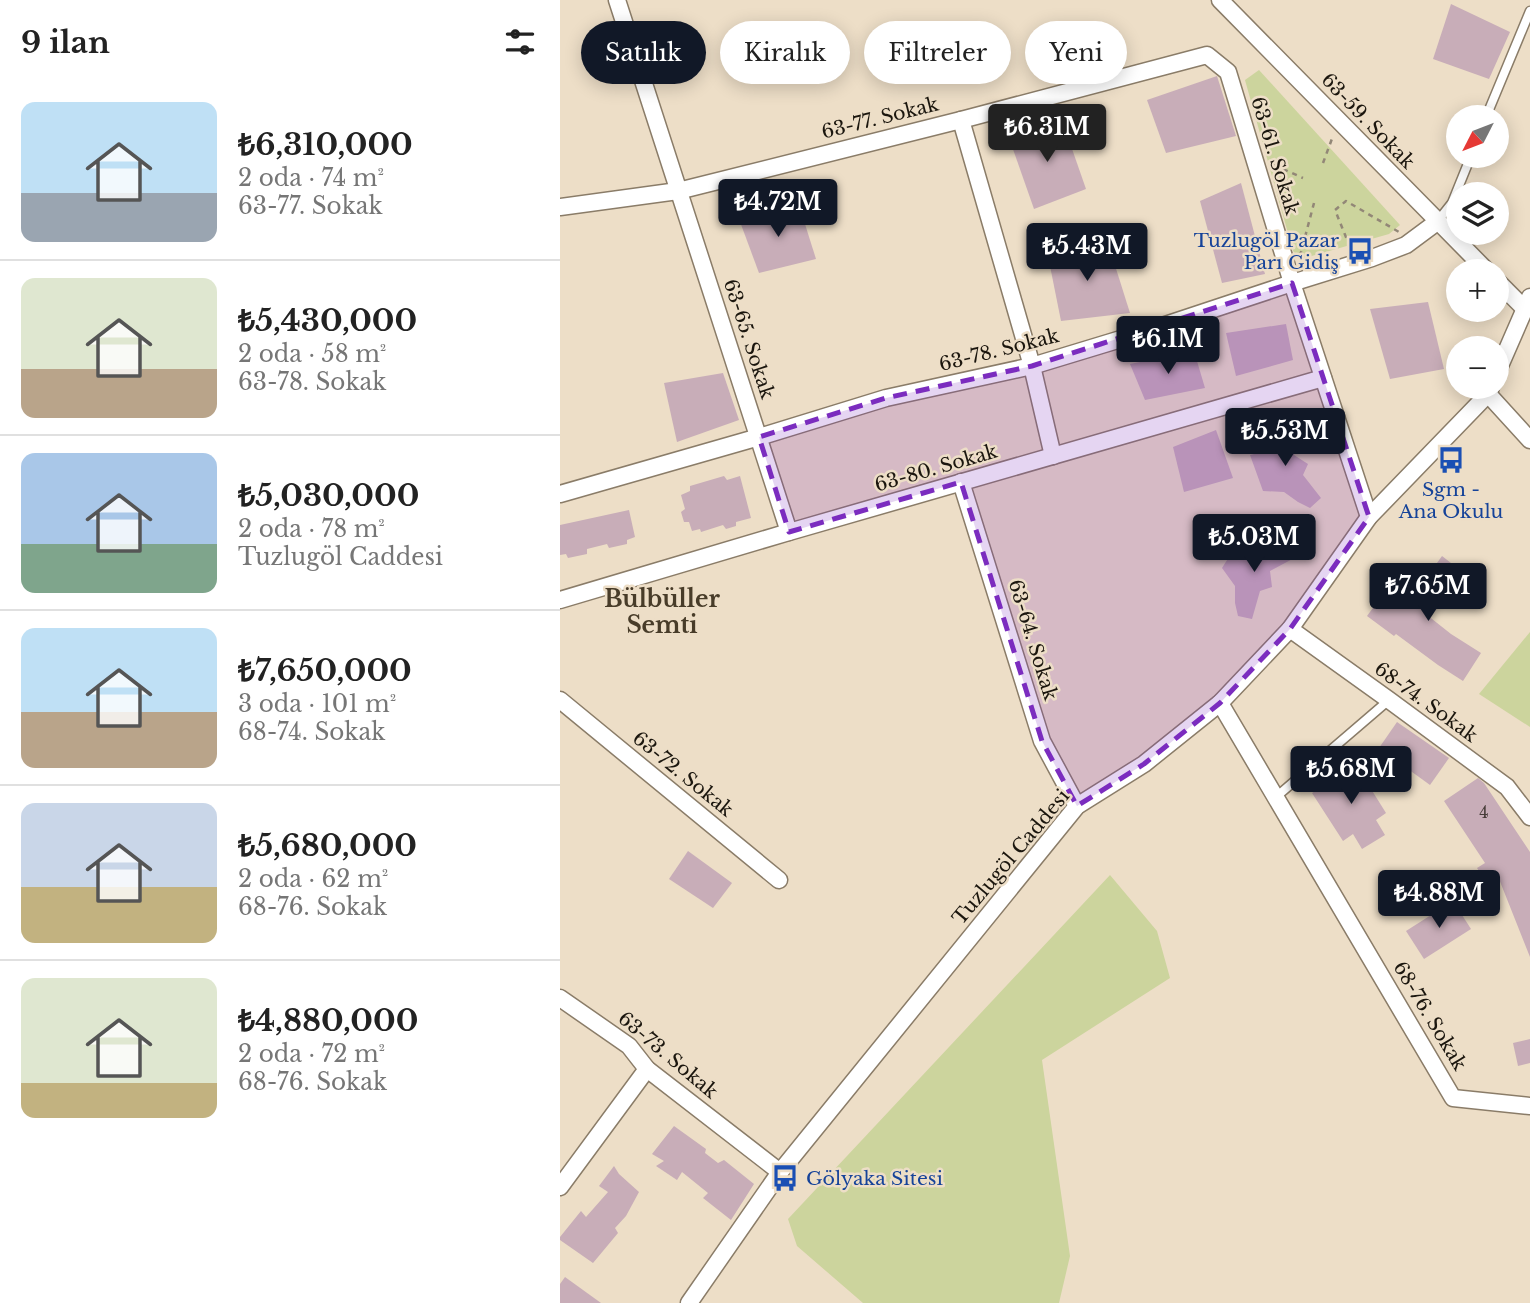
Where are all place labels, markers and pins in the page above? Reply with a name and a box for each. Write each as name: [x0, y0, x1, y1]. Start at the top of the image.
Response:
pin: ₺6.31M: [990, 104, 1104, 164]
pin: ₺4.72M: [721, 180, 835, 239]
pin: ₺5.43M: [1030, 224, 1144, 283]
place label: Tuzlugöl Pazar Parı Gidiş: [1194, 229, 1339, 274]
bus stop icon: Tuzlugöl Pazar Parı Gidiş: [1345, 236, 1375, 266]
pin: ₺6.1M: [1119, 316, 1217, 376]
pin: ₺5.53M: [1228, 408, 1342, 468]
bus stop icon: Sgm - Ana Okulu: [1436, 445, 1466, 475]
place label: Sgm - Ana Okulu: [1398, 478, 1504, 523]
pin: ₺5.03M: [1197, 514, 1311, 574]
pin: ₺7.65M: [1371, 564, 1485, 623]
pin: ₺5.68M: [1294, 746, 1408, 806]
pin: ₺4.88M: [1382, 870, 1496, 930]
bus stop icon: Gölyaka Sitesi: [770, 1163, 800, 1193]
place label: Gölyaka Sitesi: [806, 1167, 943, 1190]

